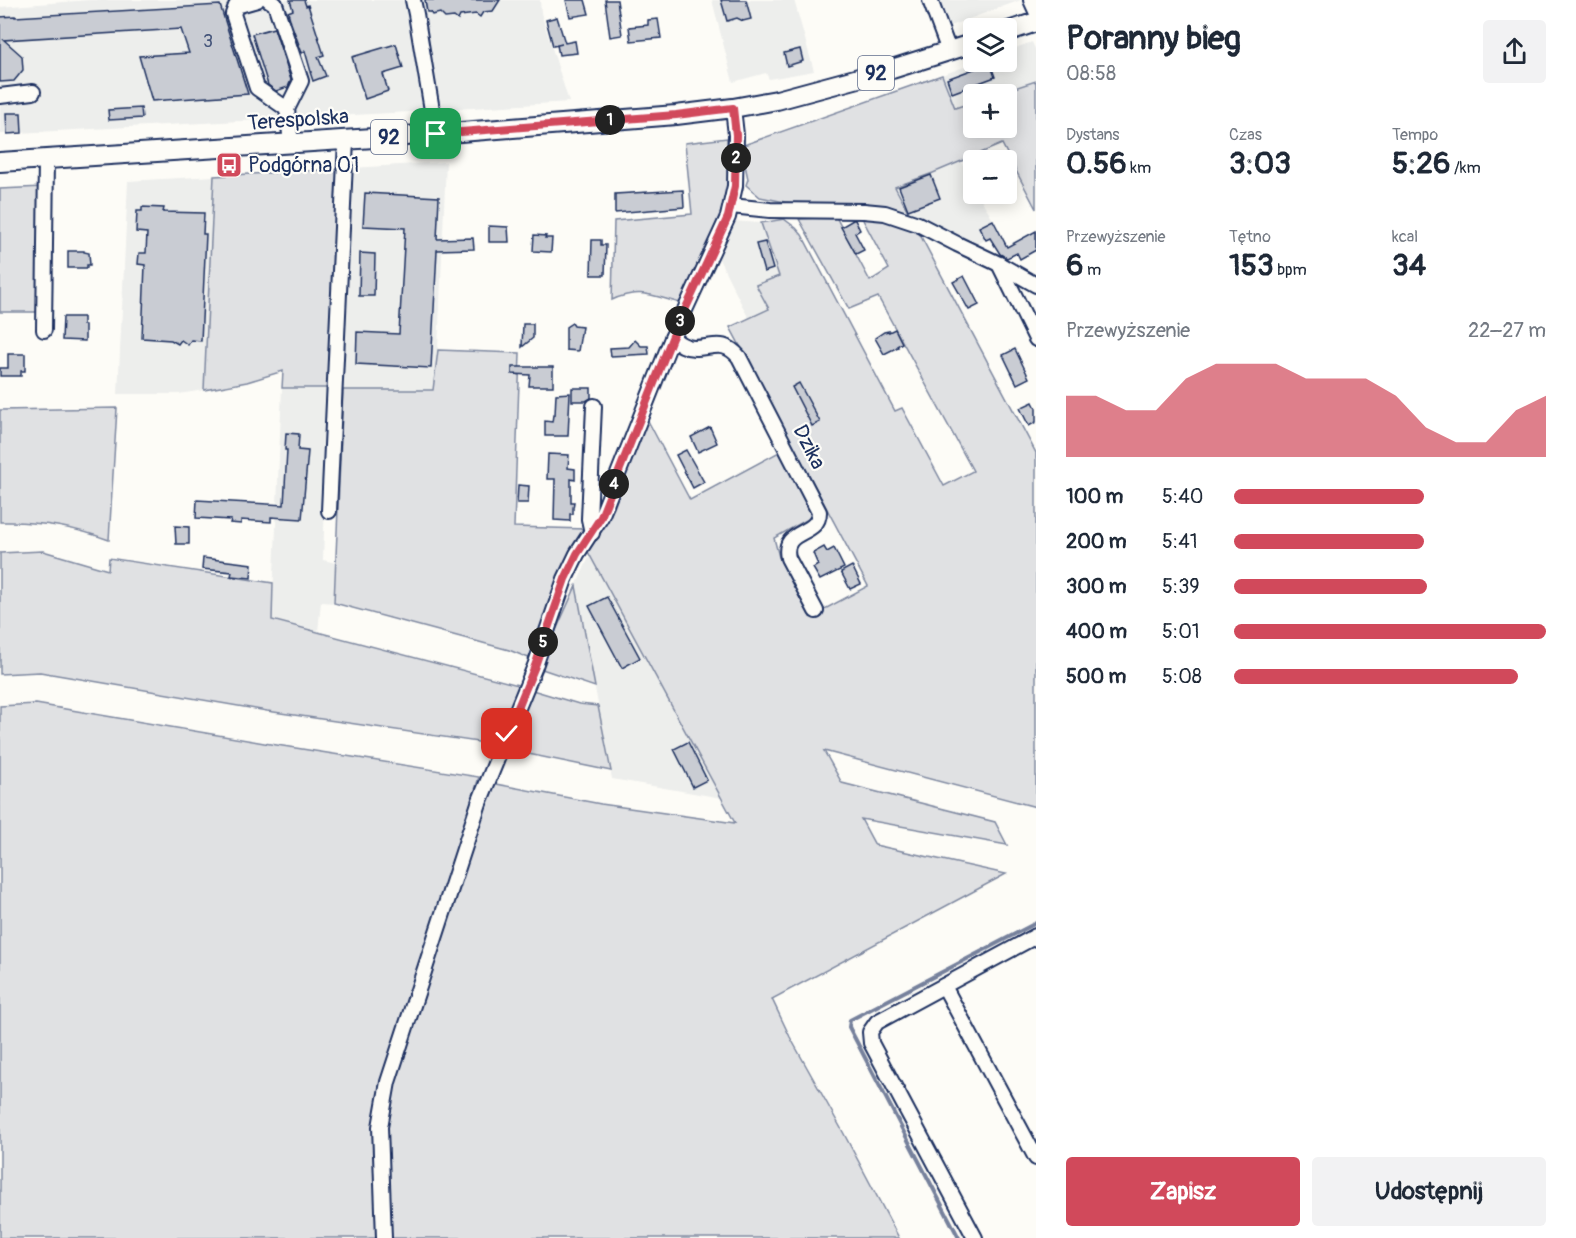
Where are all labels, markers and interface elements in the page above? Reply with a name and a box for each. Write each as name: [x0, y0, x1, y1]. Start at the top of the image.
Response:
map controls: [963, 18, 1017, 204]
button: layers: [963, 18, 1017, 72]
text: Poranny bieg: [1066, 18, 1241, 59]
button: share: [1483, 20, 1546, 83]
house number: 3: [203, 30, 213, 53]
road number: 92: [858, 56, 894, 90]
text: 08:58: [1066, 61, 1116, 86]
button: +: [963, 84, 1017, 138]
street label: Terespolska: [246, 103, 350, 137]
pin: 1: [595, 105, 625, 135]
pin: [410, 108, 461, 159]
text: 1: [607, 110, 613, 130]
icon: arrive: [419, 117, 452, 150]
road number: 92: [371, 120, 407, 154]
text: Dystans: [1066, 125, 1119, 145]
text: Czas: [1229, 125, 1262, 145]
text: Tempo: [1392, 125, 1438, 145]
pin: 2: [721, 143, 751, 173]
text: 0.56: [1066, 145, 1127, 182]
text: 3:03: [1229, 145, 1291, 182]
text: 5:26: [1392, 145, 1451, 182]
text: 2: [732, 148, 740, 168]
bus stop icon: Podgórna 01: [214, 150, 244, 180]
button: −: [963, 150, 1017, 204]
place label: Podgórna 01: [248, 152, 359, 179]
text: km: [1127, 158, 1151, 178]
text: /km: [1451, 158, 1481, 178]
text: Przewyższenie: [1066, 227, 1165, 247]
text: Tętno: [1229, 227, 1271, 247]
text: kcal: [1392, 227, 1418, 247]
text: 6: [1066, 247, 1083, 284]
text: 153: [1229, 247, 1274, 284]
text: 34: [1392, 247, 1426, 284]
text: m: [1083, 260, 1101, 280]
text: bpm: [1274, 260, 1307, 280]
pin: 3: [665, 306, 695, 336]
text: 3: [676, 311, 684, 331]
text: Przewyższenie: [1066, 318, 1190, 343]
text: 22–27 m: [1468, 318, 1546, 343]
street label: Dzika: [786, 420, 832, 474]
pin: 4: [599, 469, 629, 499]
text: 4: [609, 474, 619, 494]
text: 100 m: [1066, 484, 1123, 509]
text: 5:40: [1162, 484, 1203, 509]
text: 200 m: [1066, 529, 1127, 554]
text: 5:41: [1162, 529, 1198, 554]
text: 300 m: [1066, 574, 1127, 599]
text: 5:39: [1162, 574, 1200, 599]
text: 400 m: [1066, 619, 1127, 644]
text: 5:01: [1162, 619, 1200, 644]
pin: 5: [528, 627, 558, 657]
text: 5: [539, 632, 547, 652]
text: 500 m: [1066, 664, 1126, 689]
text: 5:08: [1162, 664, 1202, 689]
pin: [481, 708, 532, 759]
icon: check: [490, 717, 523, 750]
button: Zapisz: [1066, 1157, 1300, 1226]
button: Udostępnij: [1312, 1157, 1546, 1226]

